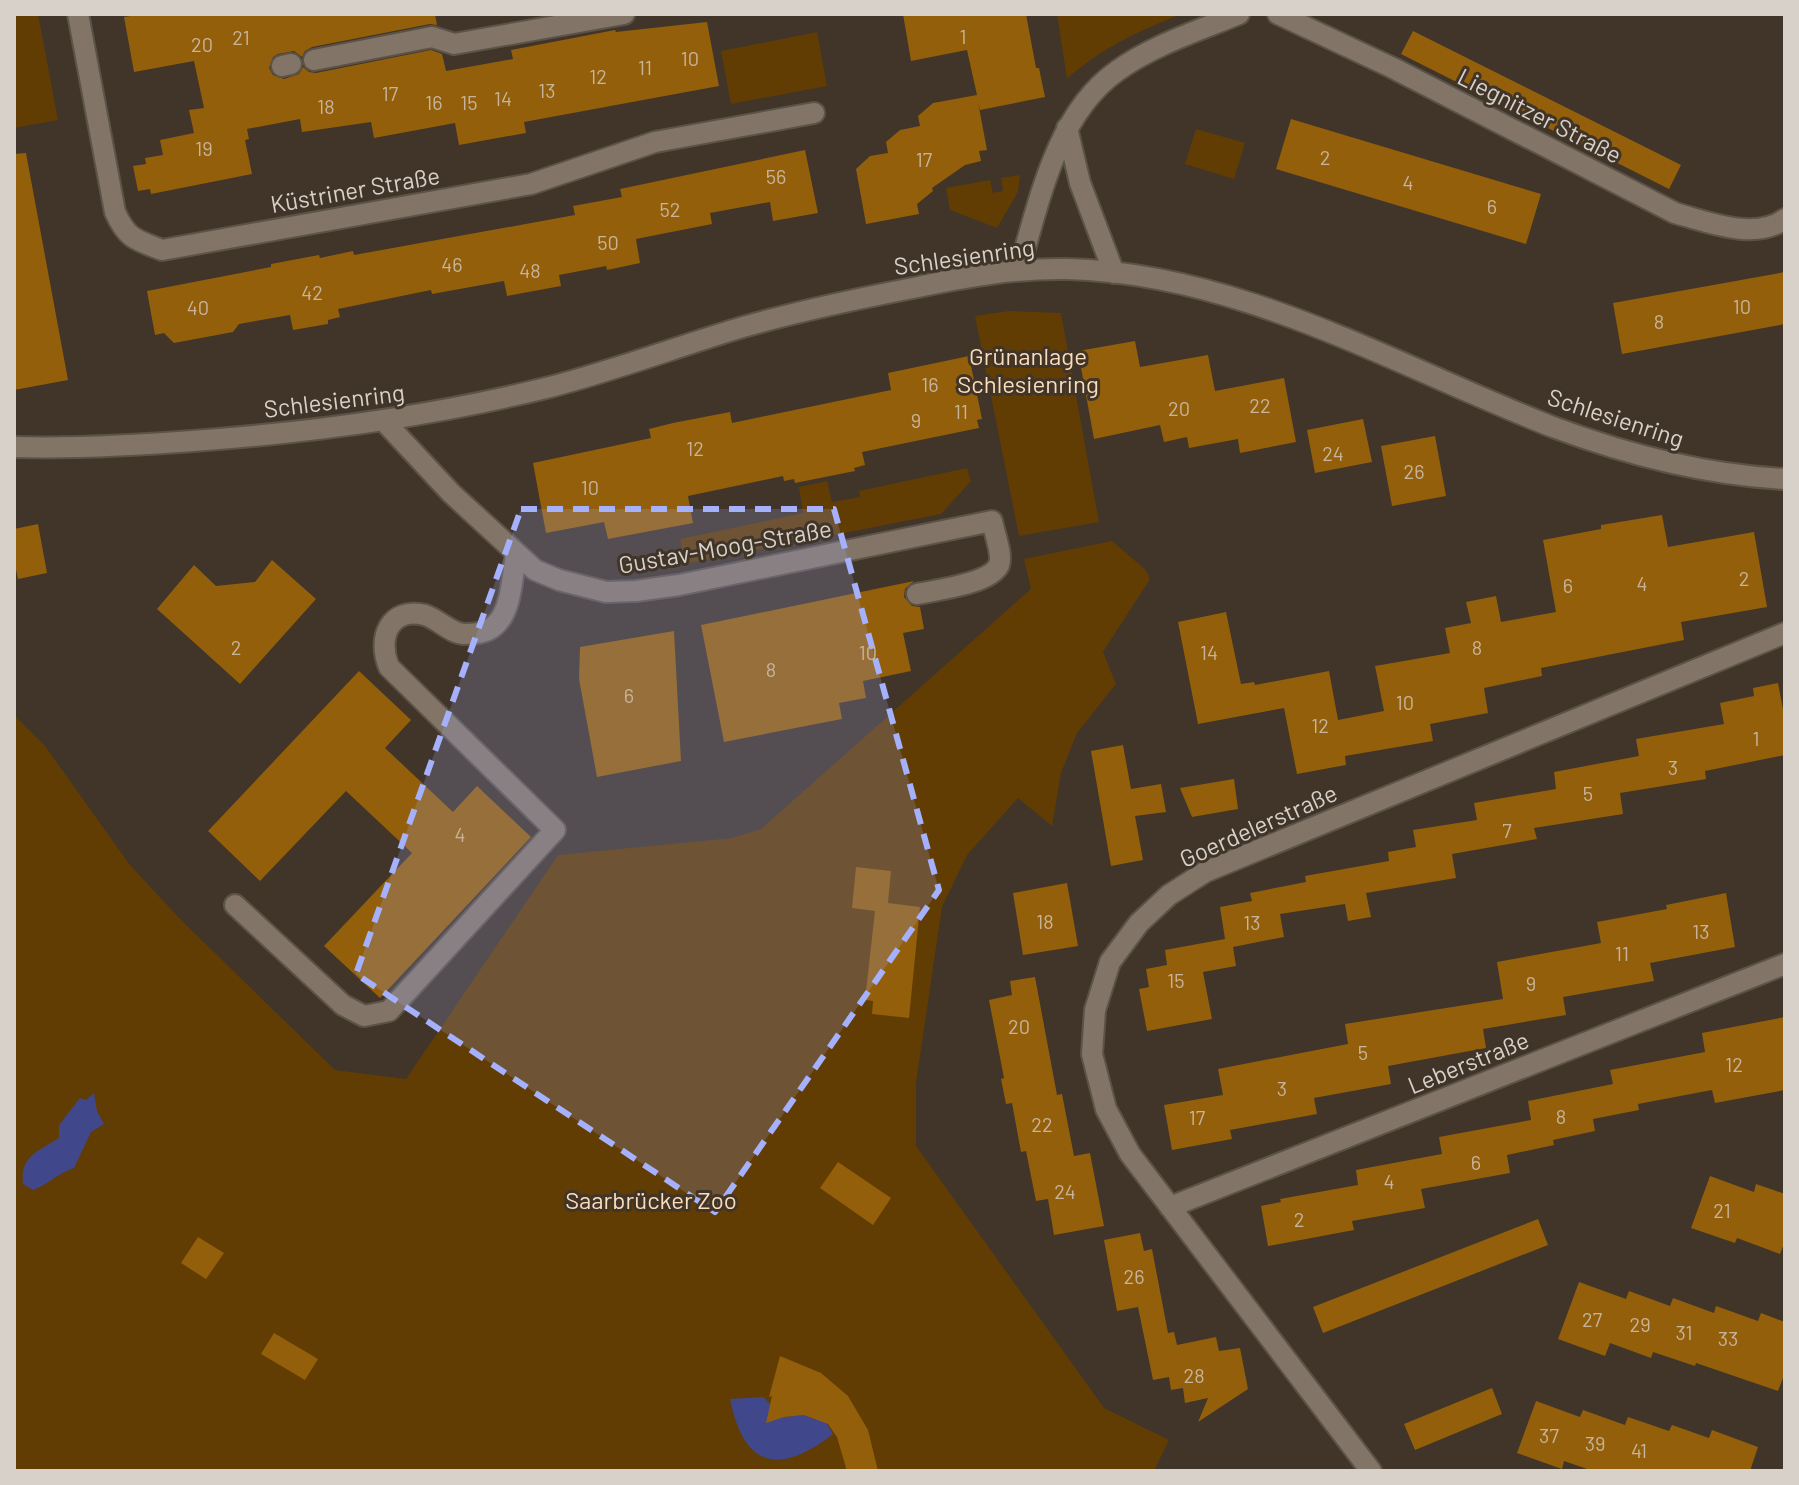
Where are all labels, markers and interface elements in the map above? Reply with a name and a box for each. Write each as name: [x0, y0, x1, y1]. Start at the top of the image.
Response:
house number: 1: [960, 24, 967, 48]
house number: 21: [232, 25, 250, 49]
house number: 20: [191, 32, 213, 56]
house number: 10: [681, 46, 699, 70]
house number: 11: [638, 55, 652, 79]
street label: Liegnitzer Straße: [1453, 61, 1627, 169]
house number: 12: [589, 64, 607, 88]
house number: 13: [538, 78, 556, 102]
house number: 17: [382, 81, 399, 105]
house number: 14: [494, 86, 512, 110]
house number: 16: [425, 90, 443, 114]
house number: 15: [460, 90, 478, 114]
house number: 18: [317, 94, 335, 118]
house number: 19: [195, 136, 213, 160]
house number: 2: [1320, 145, 1330, 169]
house number: 17: [916, 147, 933, 171]
street label: Küstriner Straße: [268, 160, 442, 218]
house number: 56: [766, 164, 786, 188]
house number: 4: [1402, 170, 1414, 194]
house number: 6: [1487, 194, 1497, 218]
house number: 52: [660, 197, 681, 221]
house number: 50: [597, 230, 619, 254]
street label: Schlesienring: [892, 232, 1036, 280]
house number: 46: [441, 252, 463, 276]
house number: 48: [519, 258, 541, 282]
house number: 42: [301, 280, 323, 304]
house number: 10: [1733, 294, 1751, 318]
house number: 40: [187, 295, 209, 319]
house number: 8: [1654, 309, 1664, 333]
park label: Grünanlage Schlesienring: [957, 341, 1099, 398]
house number: 16: [921, 372, 939, 396]
street label: Schlesienring: [262, 377, 406, 423]
street label: Schlesienring: [1544, 381, 1688, 453]
house number: 22: [1249, 393, 1271, 417]
house number: 20: [1168, 396, 1190, 420]
house number: 11: [954, 399, 968, 423]
house number: 9: [911, 408, 921, 432]
house number: 12: [686, 436, 704, 460]
house number: 24: [1322, 441, 1344, 465]
house number: 26: [1403, 459, 1425, 483]
house number: 10: [581, 475, 599, 499]
street label: Gustav-Moog-Straße: [616, 513, 834, 579]
house number: 2: [1739, 566, 1749, 590]
house number: 4: [1636, 571, 1648, 595]
house number: 6: [1563, 573, 1573, 597]
house number: 2: [231, 635, 241, 659]
house number: 8: [1472, 635, 1482, 659]
house number: 10: [859, 640, 877, 664]
house number: 14: [1200, 640, 1218, 664]
house number: 8: [766, 657, 776, 681]
house number: 6: [624, 683, 634, 707]
house number: 10: [1396, 690, 1414, 714]
house number: 12: [1311, 713, 1329, 737]
house number: 1: [1753, 726, 1760, 750]
house number: 3: [1668, 755, 1678, 779]
street label: Goerdelerstraße: [1175, 777, 1341, 873]
house number: 5: [1583, 781, 1593, 805]
house number: 7: [1502, 818, 1512, 842]
house number: 4: [454, 822, 466, 846]
house number: 18: [1036, 909, 1054, 933]
house number: 13: [1243, 910, 1261, 934]
house number: 13: [1692, 919, 1710, 943]
house number: 11: [1615, 941, 1629, 965]
house number: 15: [1167, 968, 1185, 992]
house number: 9: [1526, 971, 1536, 995]
house number: 20: [1008, 1014, 1030, 1038]
street label: Leberstraße: [1403, 1025, 1533, 1099]
house number: 5: [1358, 1040, 1368, 1064]
house number: 12: [1725, 1052, 1743, 1076]
house number: 3: [1277, 1076, 1287, 1100]
house number: 8: [1556, 1104, 1566, 1128]
house number: 17: [1189, 1105, 1206, 1129]
house number: 22: [1031, 1112, 1053, 1136]
house number: 6: [1471, 1150, 1481, 1174]
house number: 4: [1383, 1169, 1395, 1193]
house number: 24: [1054, 1179, 1076, 1203]
park label: Saarbrücker Zoo: [565, 1185, 737, 1214]
house number: 21: [1713, 1198, 1731, 1222]
house number: 2: [1294, 1207, 1304, 1231]
house number: 26: [1123, 1264, 1145, 1288]
house number: 27: [1582, 1307, 1603, 1331]
house number: 29: [1629, 1312, 1651, 1336]
house number: 31: [1675, 1320, 1693, 1344]
house number: 33: [1718, 1326, 1738, 1350]
house number: 28: [1183, 1363, 1205, 1387]
house number: 37: [1539, 1423, 1559, 1447]
house number: 39: [1585, 1431, 1605, 1455]
house number: 41: [1631, 1438, 1647, 1462]

